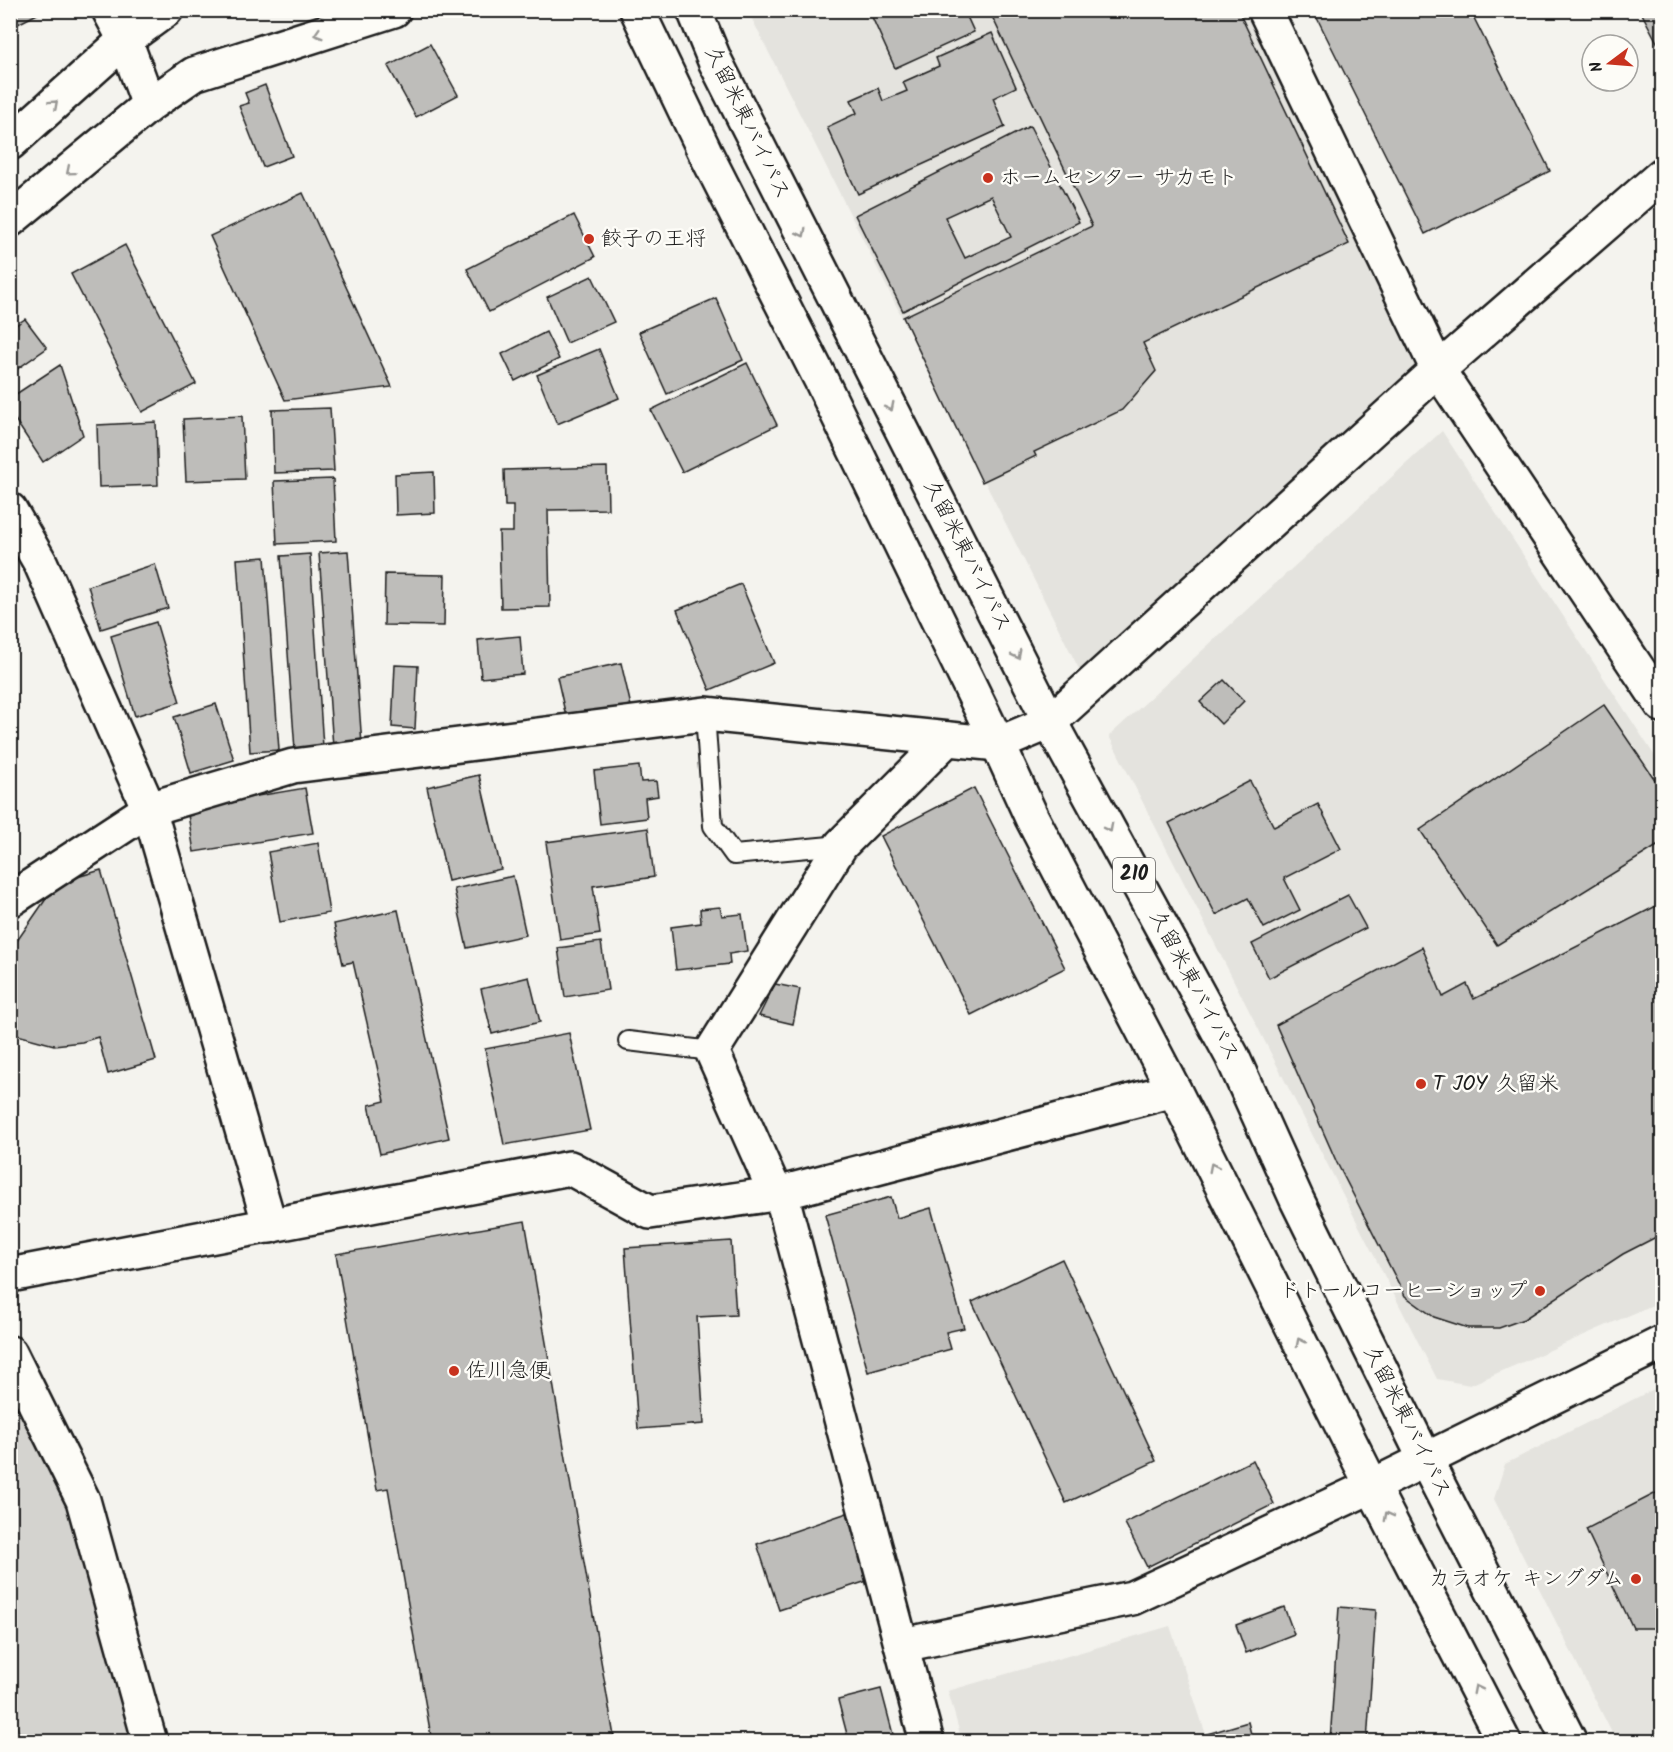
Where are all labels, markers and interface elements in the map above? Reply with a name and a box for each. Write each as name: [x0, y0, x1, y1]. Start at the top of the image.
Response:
one-way arrow: [313, 27, 324, 39]
north arrow: [1580, 33, 1640, 93]
street label: 久留米東バイパス: [695, 40, 799, 206]
text: N: [1584, 58, 1610, 75]
one-way arrow: [47, 100, 58, 111]
place label: ホームセンター サカモト: [1000, 162, 1238, 195]
one-way arrow: [66, 164, 77, 175]
marker: ホームセンター サカモト: [981, 171, 995, 185]
place label: 餃子の王将: [601, 223, 706, 256]
one-way arrow: [795, 226, 807, 237]
marker: 餃子の王将: [582, 232, 596, 246]
one-way arrow: [883, 400, 895, 411]
street label: 久留米東バイパス: [914, 474, 1020, 638]
one-way arrow: [1010, 649, 1021, 660]
one-way arrow: [1102, 821, 1113, 832]
road number: 210: [1113, 858, 1155, 892]
street label: 久留米東バイパス: [1140, 904, 1248, 1068]
place label: T JOY 久留米: [1433, 1068, 1559, 1101]
marker: T JOY 久留米: [1414, 1077, 1428, 1091]
one-way arrow: [1209, 1163, 1220, 1174]
place label: ドトールコーヒーショップ: [1279, 1275, 1528, 1308]
marker: ドトールコーヒーショップ: [1533, 1284, 1547, 1298]
one-way arrow: [1296, 1337, 1308, 1348]
street label: 久留米東バイパス: [1354, 1340, 1460, 1504]
place label: 佐川急便: [466, 1355, 550, 1388]
marker: 佐川急便: [447, 1364, 461, 1378]
one-way arrow: [1384, 1512, 1395, 1522]
place label: カラオケ キングダム: [1429, 1563, 1624, 1596]
marker: カラオケ キングダム: [1629, 1572, 1643, 1586]
one-way arrow: [1473, 1685, 1484, 1696]

